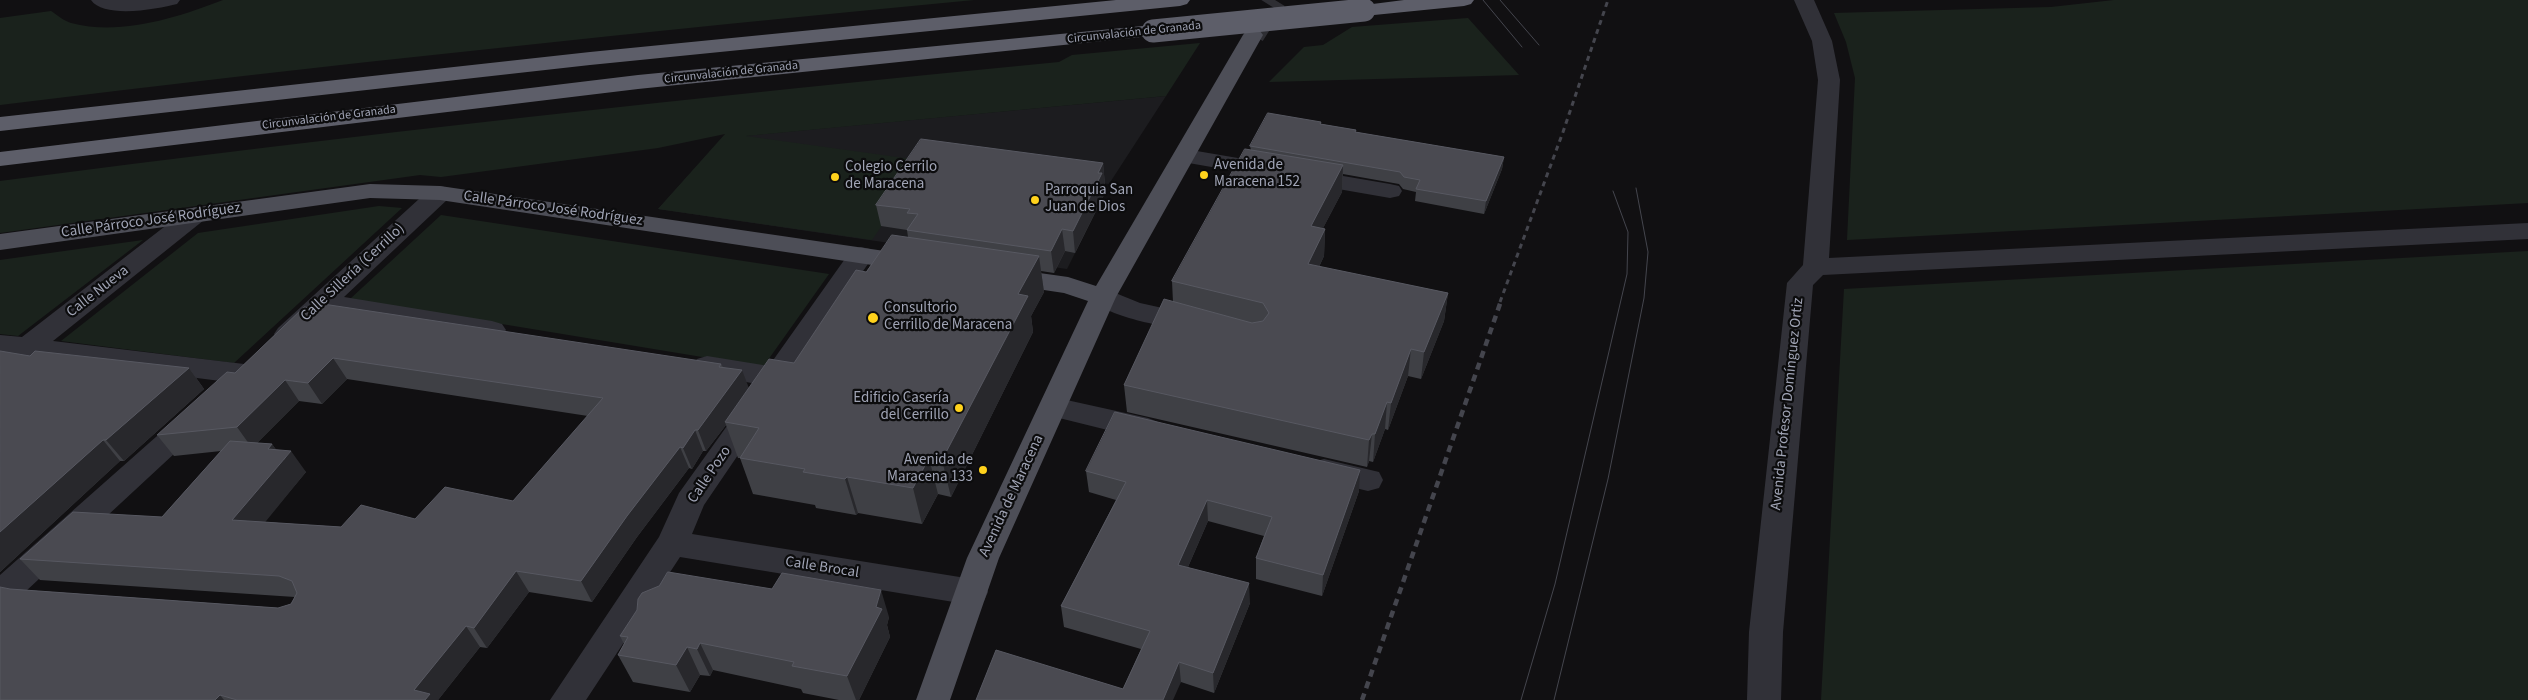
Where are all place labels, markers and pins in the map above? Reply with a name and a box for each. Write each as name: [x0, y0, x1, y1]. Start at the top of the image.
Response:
place label: Avenida de Maracena 152: [1214, 157, 1300, 192]
place label: Colegio Cerrilo de Maracena: [845, 159, 937, 194]
marker: Avenida de Maracena 152: [1198, 169, 1210, 181]
marker: Colegio Cerrilo de Maracena: [829, 171, 841, 183]
place label: Parroquia San Juan de Dios: [1045, 182, 1133, 217]
marker: Parroquia San Juan de Dios: [1029, 194, 1041, 206]
place label: Consultorio Cerrillo de Maracena: [884, 300, 1012, 335]
marker: Consultorio Cerrillo de Maracena: [866, 311, 880, 325]
place label: Edificio Casería del Cerrillo: [853, 390, 949, 425]
marker: Edificio Casería del Cerrillo: [953, 402, 965, 414]
place label: Avenida de Maracena 133: [887, 452, 973, 487]
marker: Avenida de Maracena 133: [977, 464, 989, 476]

